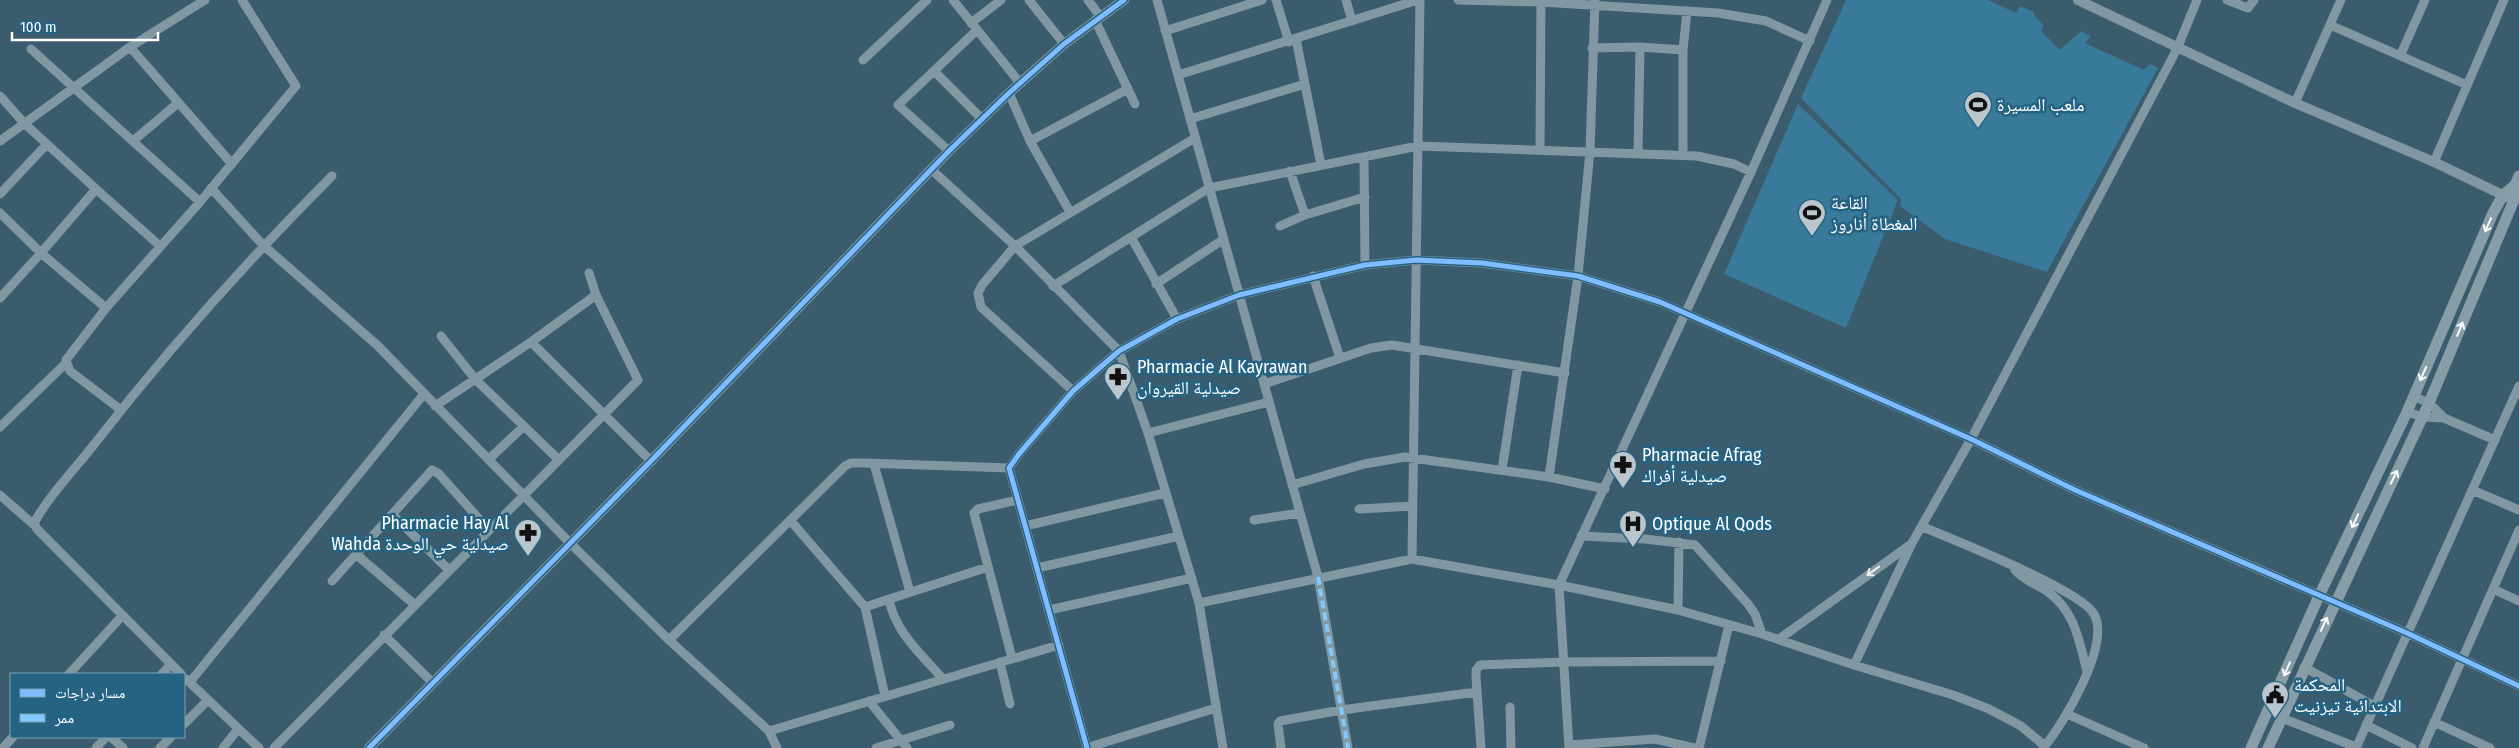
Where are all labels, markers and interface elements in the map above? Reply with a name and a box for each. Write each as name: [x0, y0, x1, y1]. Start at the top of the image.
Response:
scale bar: [12, 10, 159, 42]
text: 100 m: [20, 18, 57, 36]
sports icon: ملعب المسيرة: [1963, 90, 1993, 129]
place label: ملعب المسيرة: [1997, 94, 2085, 116]
place label: القاعة المغطاة أناروز: [1830, 192, 1918, 235]
sports icon: القاعة المغطاة أناروز: [1797, 198, 1827, 237]
one-way arrow: [2483, 217, 2493, 232]
one-way arrow: [2456, 322, 2466, 337]
place label: Pharmacie Al Kayrawan صيدلية القيروان: [1137, 356, 1307, 399]
pharmacy icon: Pharmacie Al Kayrawan صيدلية القيروان: [1103, 362, 1133, 401]
one-way arrow: [2418, 366, 2428, 381]
place label: Pharmacie Afrag صيدلية أفراك: [1642, 444, 1762, 487]
pharmacy icon: Pharmacie Afrag صيدلية أفراك: [1608, 450, 1638, 489]
one-way arrow: [2390, 470, 2399, 485]
hospital icon: Optique Al Qods: [1618, 509, 1648, 548]
place label: Pharmacie Hay Al Wahda صيدلية حي الوحدة: [331, 512, 509, 559]
place label: Optique Al Qods: [1652, 513, 1772, 535]
one-way arrow: [2350, 513, 2359, 528]
pharmacy icon: Pharmacie Hay Al Wahda صيدلية حي الوحدة: [513, 518, 543, 557]
one-way arrow: [1866, 566, 1880, 576]
one-way arrow: [2320, 617, 2330, 632]
one-way arrow: [2281, 661, 2291, 676]
legend: [10, 673, 185, 738]
place label: المحكمة الابتدائية تيزنيت: [2294, 674, 2402, 717]
public building icon: المحكمة الابتدائية تيزنيت: [2260, 680, 2290, 719]
text: مسار دراجات: [55, 684, 126, 702]
text: ممر: [54, 709, 74, 727]

